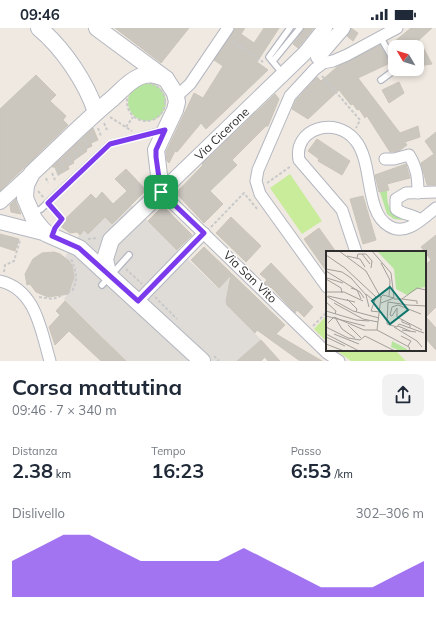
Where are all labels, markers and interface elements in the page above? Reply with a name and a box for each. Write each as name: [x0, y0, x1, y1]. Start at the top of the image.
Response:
text: 09:46: [20, 5, 60, 24]
north arrow: [388, 40, 424, 76]
map controls: [388, 40, 424, 76]
street label: Via Cicerone: [191, 104, 252, 163]
pin: [144, 175, 178, 209]
icon: arrive: [150, 181, 172, 203]
street label: Via San Vito: [220, 247, 280, 306]
inset map: [326, 251, 426, 351]
text: Corsa mattutina: [12, 373, 182, 401]
button: share: [382, 374, 424, 416]
text: 09:46 · 7 × 340 m: [12, 402, 117, 418]
text: Distanza: [12, 444, 57, 458]
text: Tempo: [151, 444, 186, 458]
text: Passo: [291, 444, 321, 458]
text: 2.38: [12, 458, 53, 483]
text: 16:23: [151, 458, 204, 483]
text: 6:53: [291, 458, 332, 483]
text: km: [53, 467, 71, 481]
text: /km: [332, 467, 353, 481]
text: Dislivello: [12, 505, 65, 521]
text: 302–306 m: [356, 505, 424, 521]

